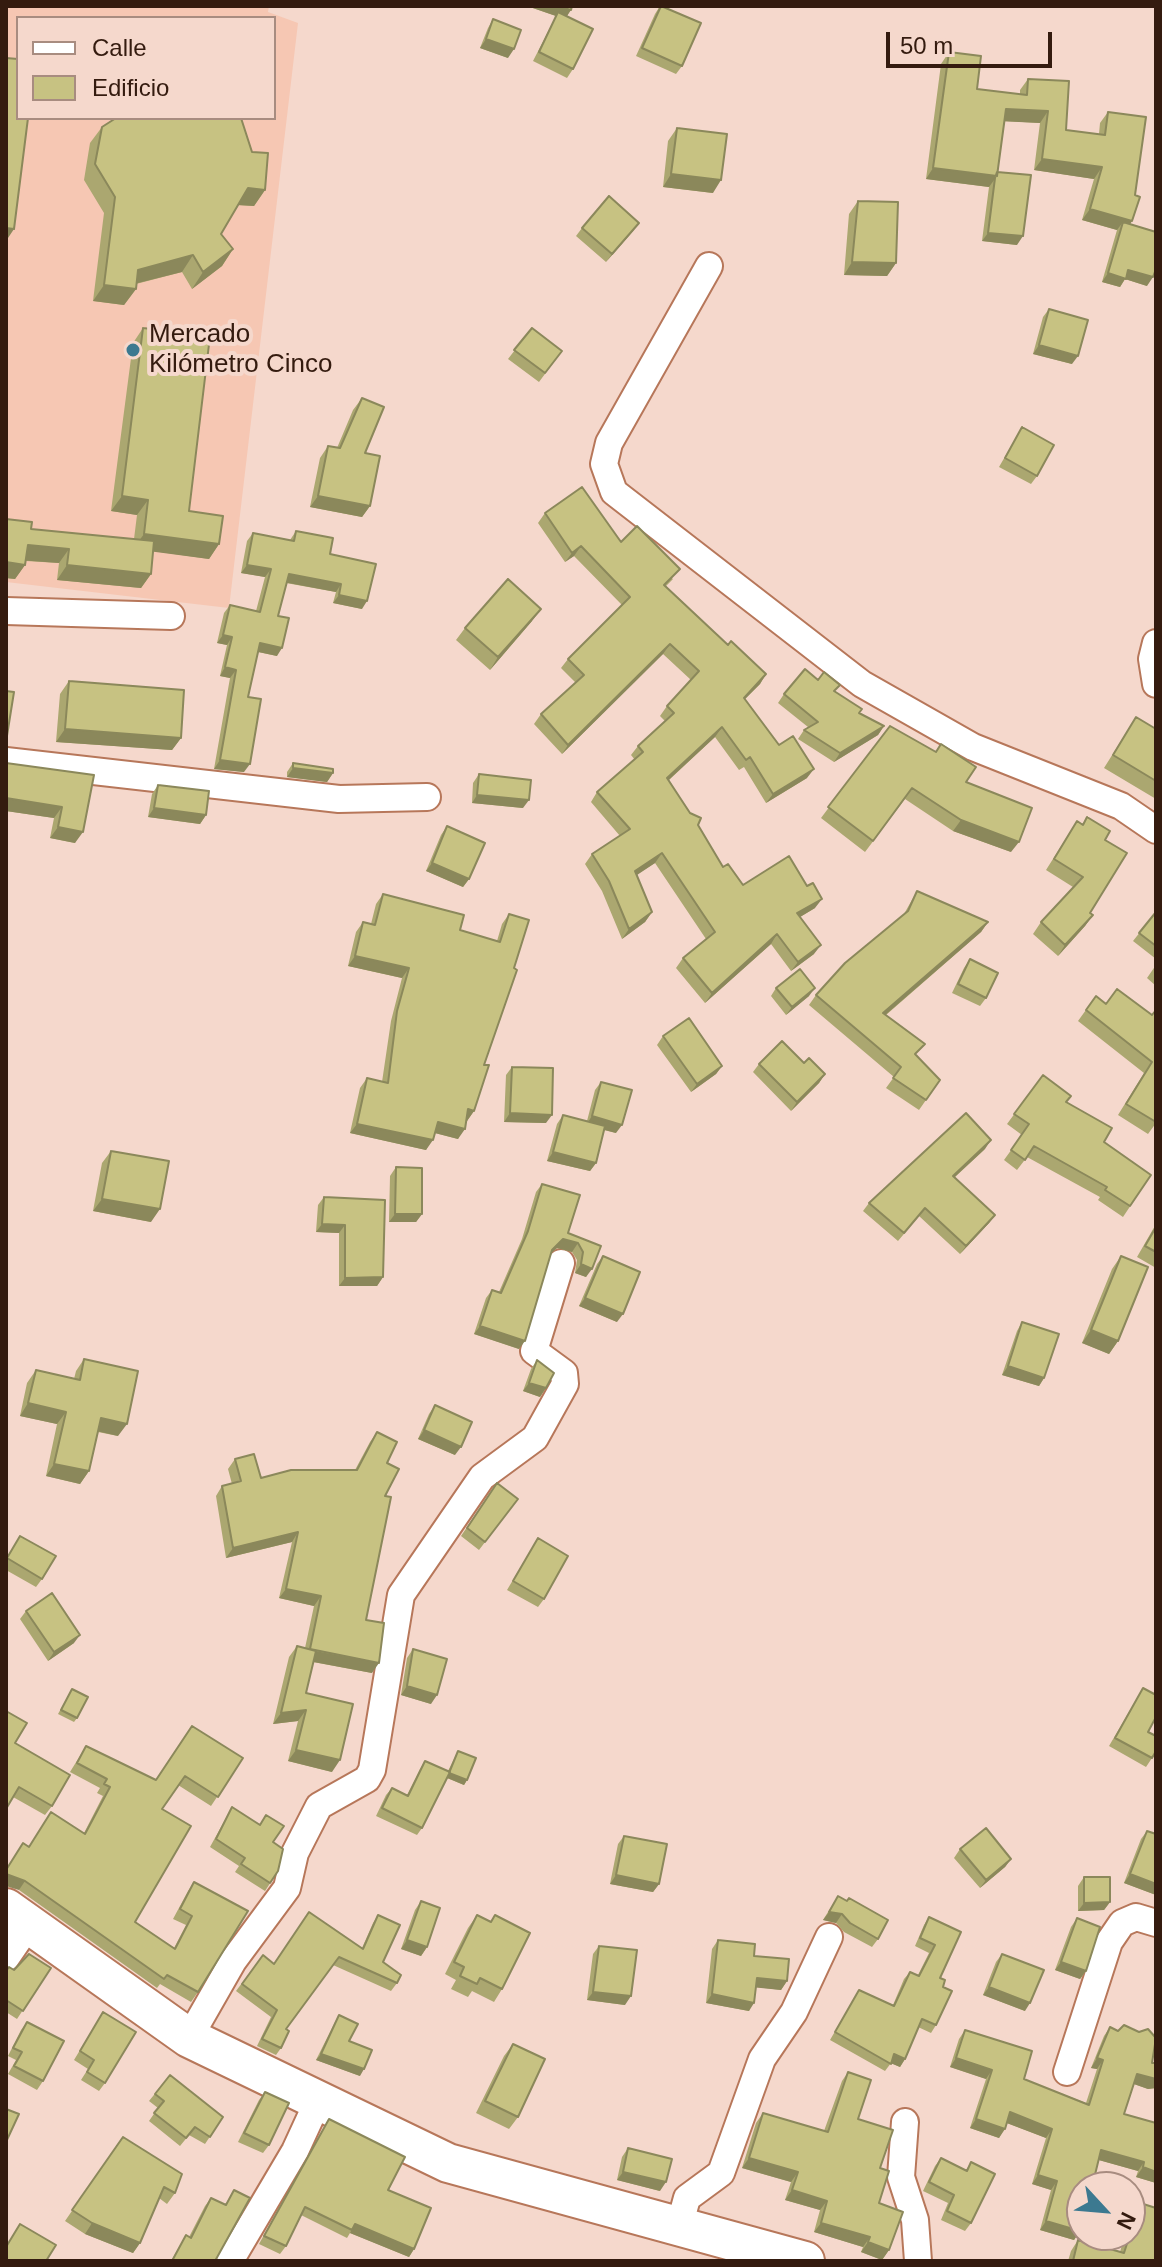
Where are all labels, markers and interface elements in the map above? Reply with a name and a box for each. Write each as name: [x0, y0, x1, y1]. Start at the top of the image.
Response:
legend: [16, 16, 276, 120]
scale bar: [890, 16, 1056, 66]
text: 50 m: [900, 32, 953, 59]
text: Calle: [92, 34, 147, 61]
text: Edificio: [92, 74, 169, 101]
place label: Mercado Kilómetro Cinco: [149, 319, 333, 380]
marker: Mercado Kilómetro Cinco: [124, 341, 142, 359]
north arrow: [1066, 2171, 1146, 2251]
text: N: [1112, 2208, 1141, 2233]

